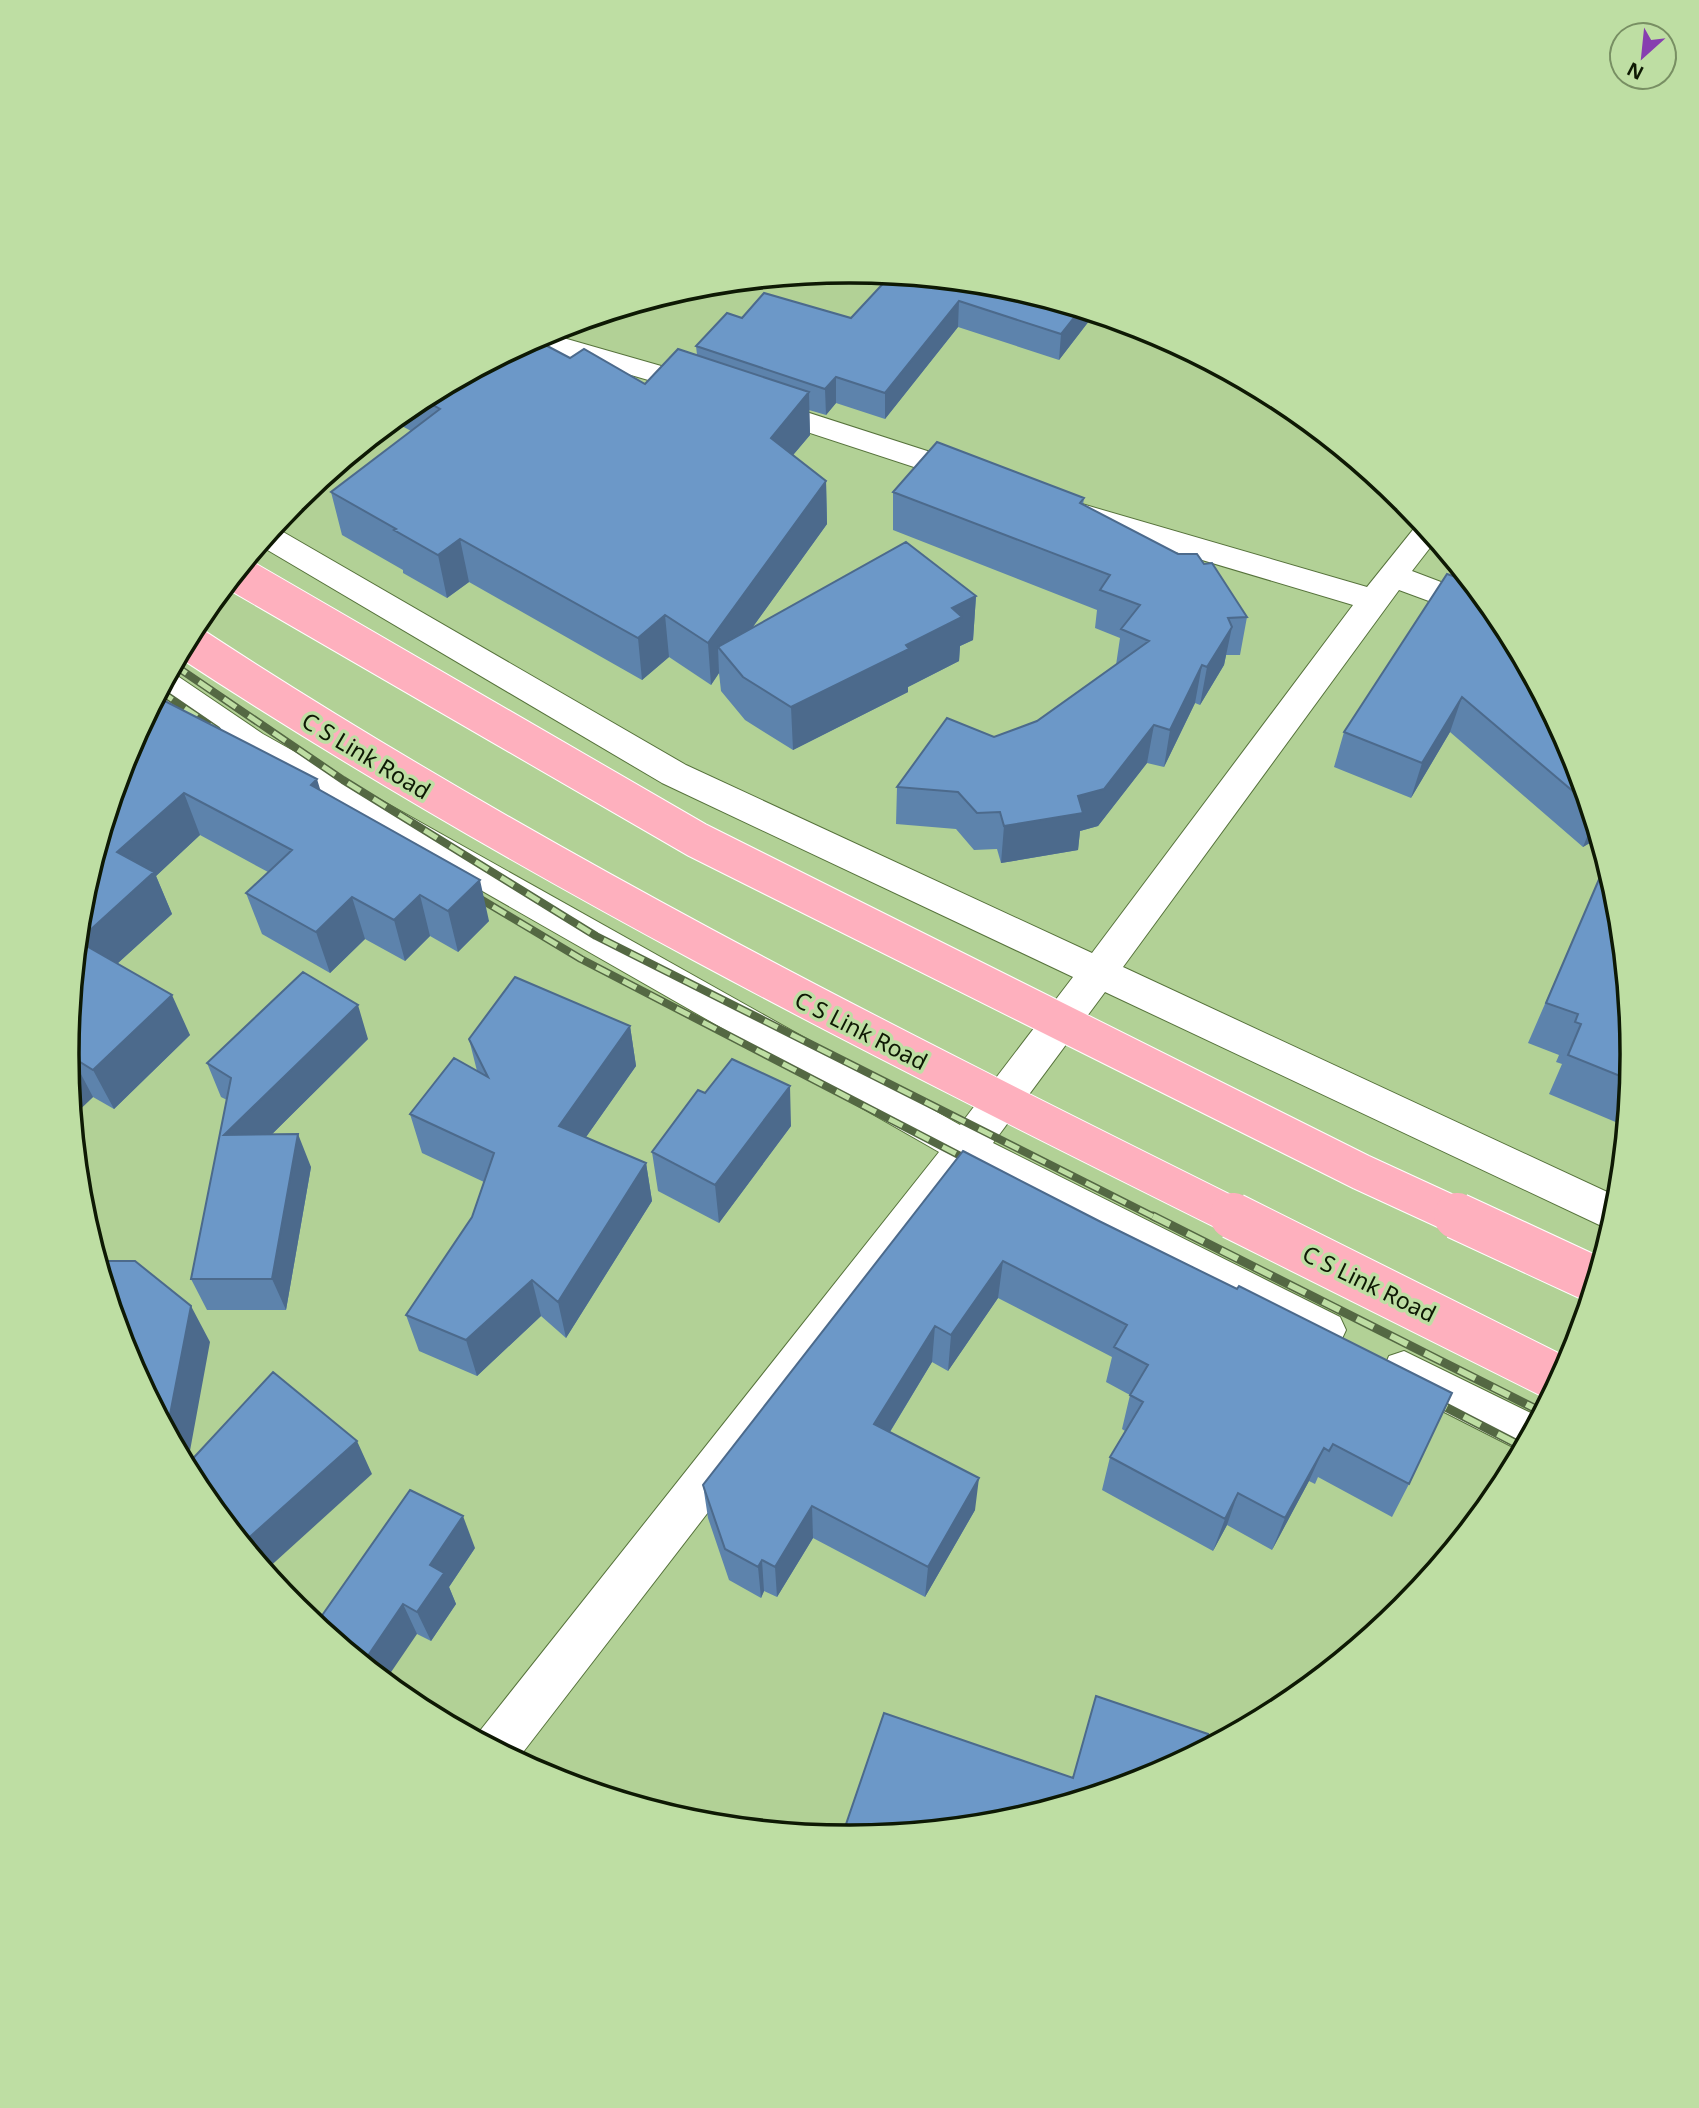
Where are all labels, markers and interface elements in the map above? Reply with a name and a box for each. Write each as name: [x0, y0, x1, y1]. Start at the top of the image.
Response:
north arrow: [1608, 21, 1678, 91]
text: N: [1622, 56, 1648, 86]
street label: C S Link Road: [296, 704, 437, 806]
street label: C S Link Road: [790, 983, 933, 1077]
street label: C S Link Road: [1297, 1237, 1442, 1329]

